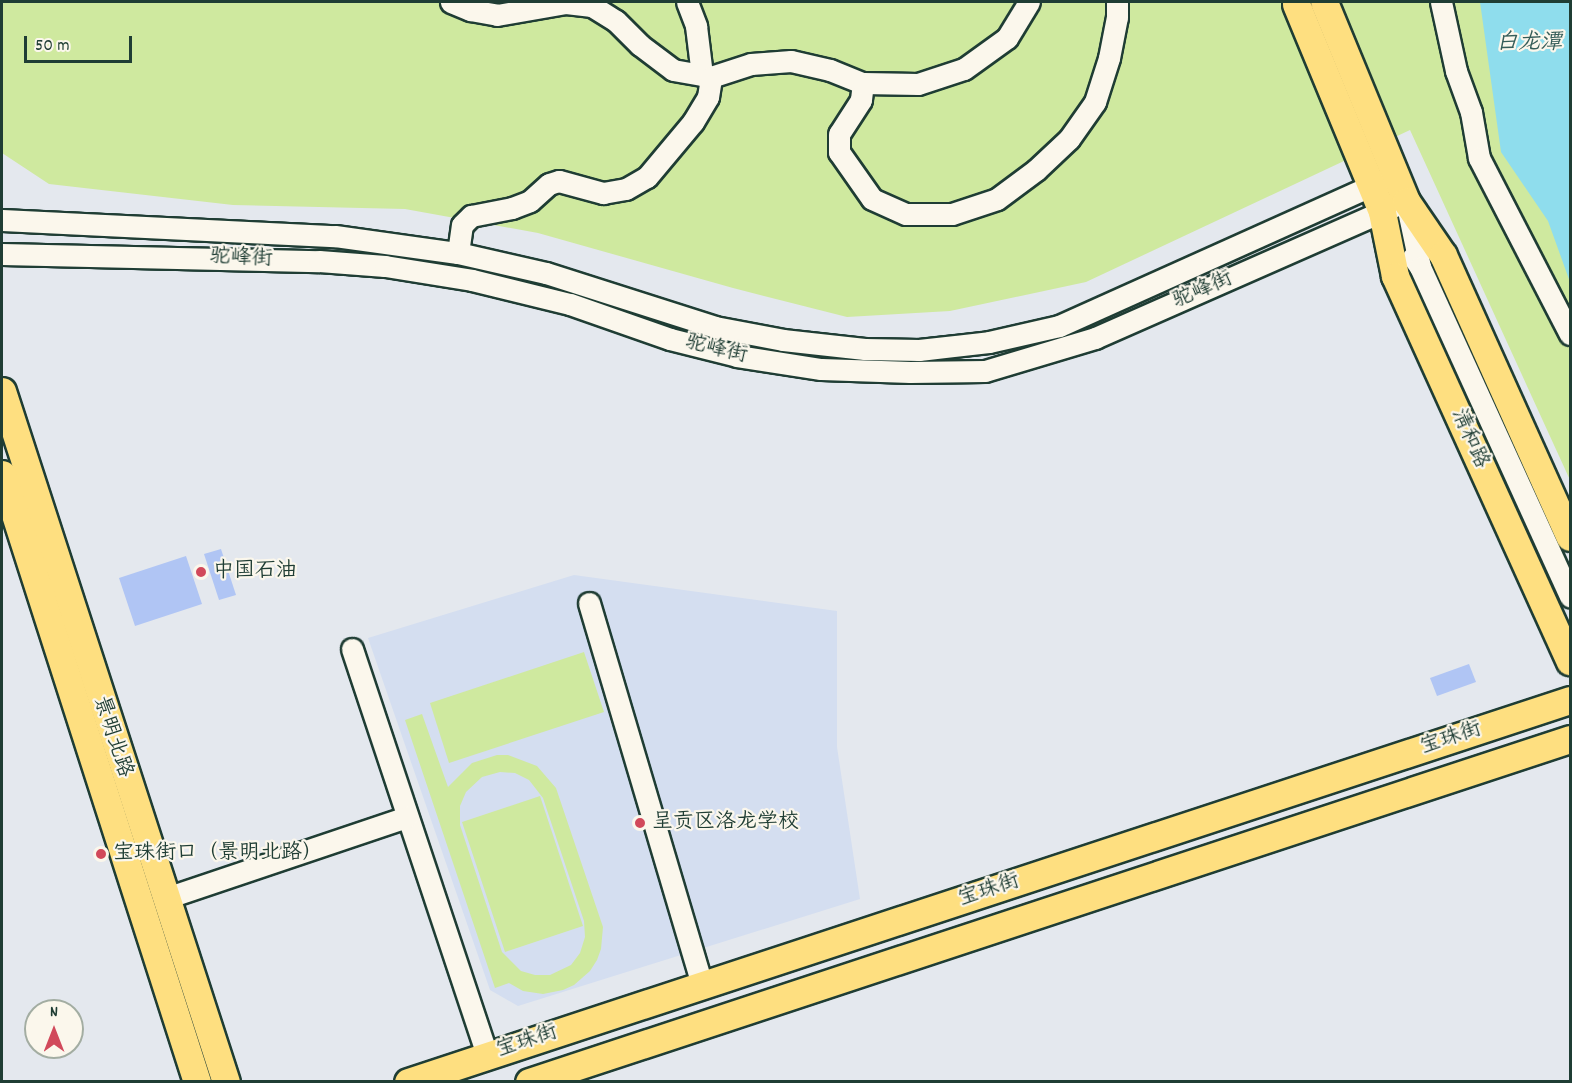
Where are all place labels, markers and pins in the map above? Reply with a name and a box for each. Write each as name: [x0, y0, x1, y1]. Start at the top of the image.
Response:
place label: 中国石油: [213, 559, 297, 585]
marker: 中国石油: [194, 565, 208, 579]
place label: 呈贡区洛龙学校: [652, 810, 799, 836]
marker: 呈贡区洛龙学校: [633, 816, 647, 830]
place label: 宝珠街口（景明北路）: [113, 841, 323, 867]
marker: 宝珠街口（景明北路）: [94, 847, 108, 861]

